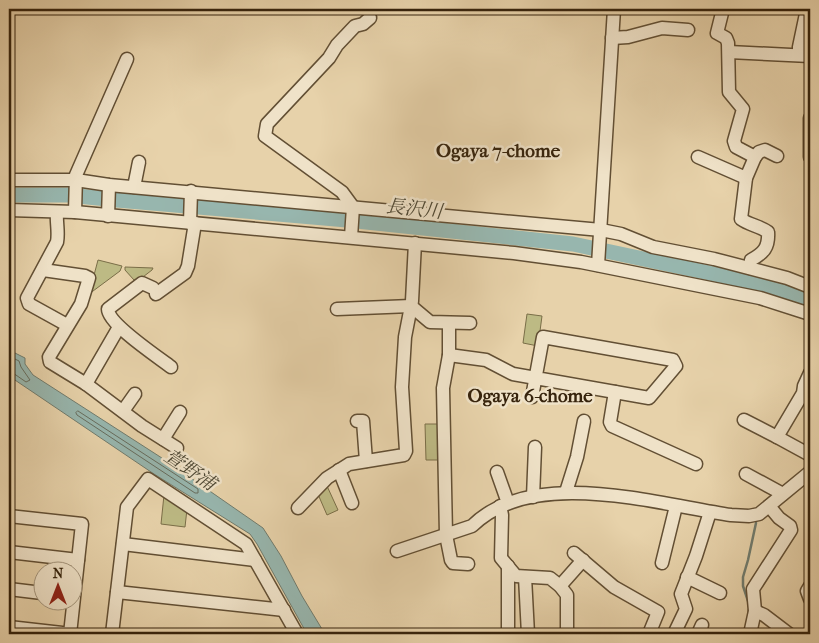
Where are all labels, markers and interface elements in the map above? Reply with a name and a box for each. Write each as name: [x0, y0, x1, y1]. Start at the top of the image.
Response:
district label: Ogaya 7-chome: [436, 140, 561, 162]
water label: 長沢川: [384, 195, 445, 223]
district label: Ogaya 6-chome: [467, 385, 593, 407]
water label: 萱野浦: [160, 445, 222, 497]
north arrow: [32, 560, 82, 610]
text: N: [53, 565, 64, 582]

